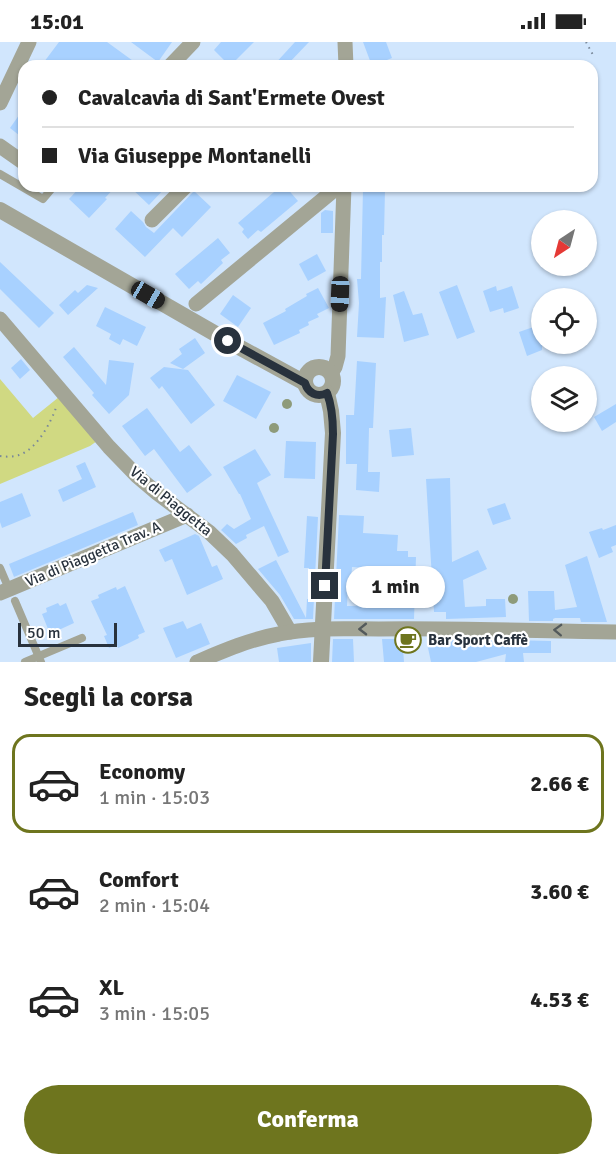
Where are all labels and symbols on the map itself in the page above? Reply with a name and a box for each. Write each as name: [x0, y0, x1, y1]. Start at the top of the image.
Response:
north arrow: [531, 210, 597, 276]
car: [330, 276, 350, 312]
car: [128, 278, 168, 312]
route start: [214, 327, 241, 354]
street label: Via di Piaggetta: [126, 462, 216, 540]
street label: Via di Piaggetta Trav. A: [22, 517, 164, 591]
callout: 1 min: [346, 565, 445, 607]
route end: [311, 572, 338, 599]
scale bar: [18, 620, 117, 648]
one-way arrow: [358, 623, 367, 635]
one-way arrow: [553, 624, 562, 636]
cafe icon: Bar Sport Caffè: [393, 625, 423, 655]
place label: Bar Sport Caffè: [428, 631, 528, 649]

